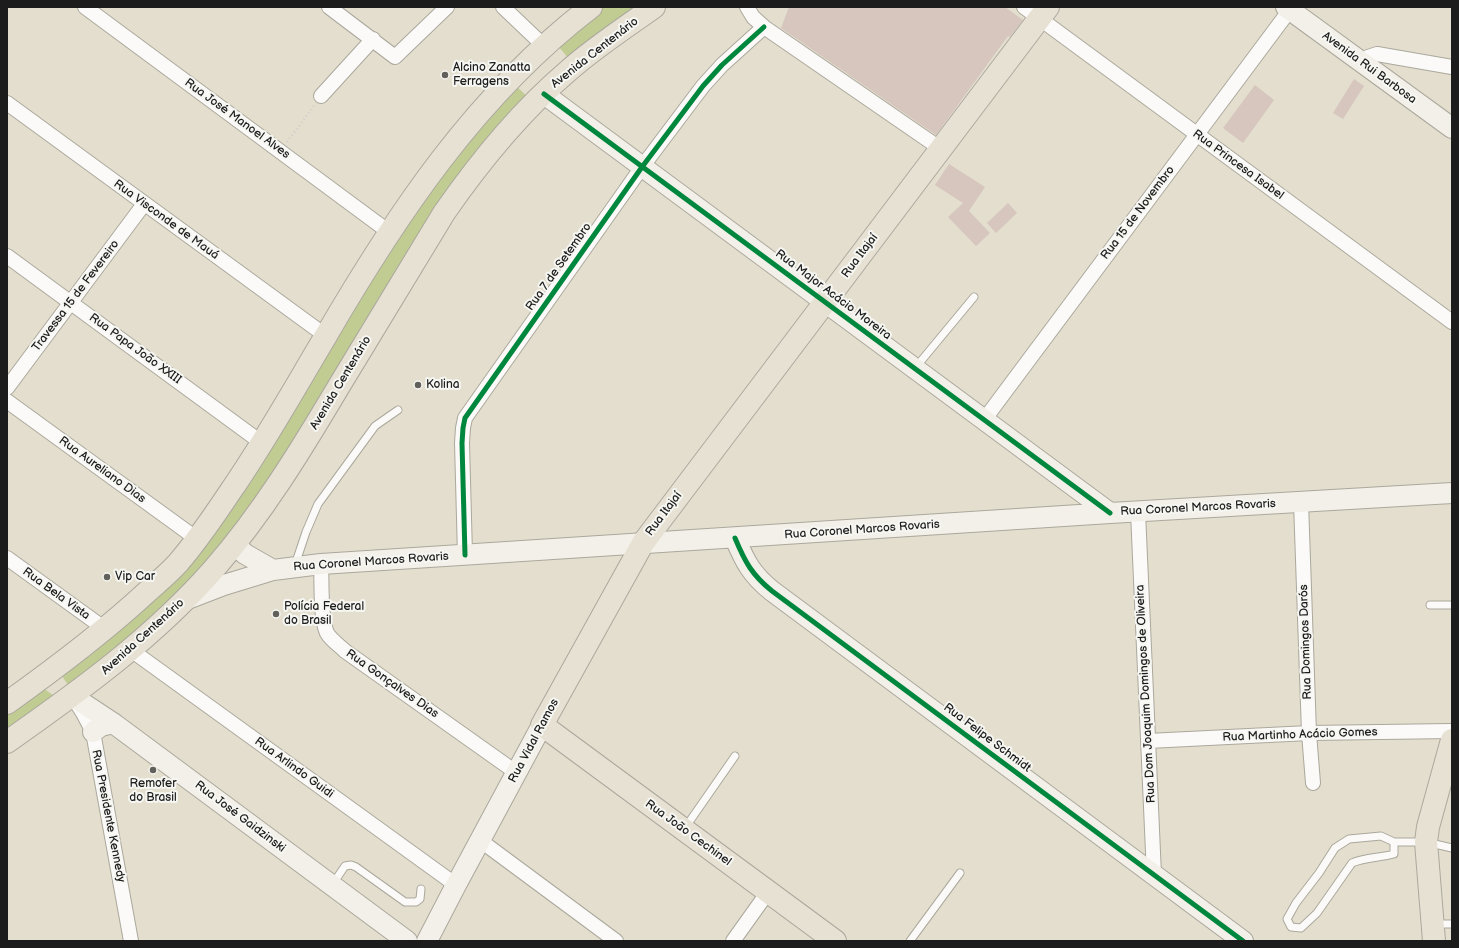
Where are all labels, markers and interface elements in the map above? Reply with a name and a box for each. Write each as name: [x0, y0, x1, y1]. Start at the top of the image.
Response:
street label: Avenida Centenário: [549, 15, 641, 91]
street label: Avenida Rui Barbosa: [1319, 29, 1419, 107]
place label: Alcino Zanatta Ferragens: [453, 61, 530, 89]
marker: Alcino Zanatta Ferragens: [440, 70, 450, 80]
street label: Rua José Manoel Alves: [181, 76, 293, 162]
street label: Rua Princesa Isabel: [1190, 127, 1286, 203]
street label: Rua 15 de Novembro: [1098, 163, 1178, 263]
street label: Rua Visconde de Mauá: [111, 177, 221, 263]
street label: Rua 7 de Setembro: [523, 220, 595, 314]
street label: Rua Itajaí: [839, 231, 881, 281]
street label: Travessa 15 de Fevereiro: [29, 237, 123, 355]
street label: Rua Major Acácio Moreira: [772, 247, 894, 343]
street label: Rua Papa João XXIII: [86, 311, 184, 387]
street label: Avenida Centenário: [307, 334, 375, 432]
place label: Kolina: [426, 378, 459, 392]
marker: Kolina: [413, 380, 423, 390]
street label: Rua Aureliano Dias: [56, 434, 148, 506]
street label: Rua Itajaí: [643, 489, 685, 539]
street label: Rua Coronel Marcos Rovaris: [1120, 497, 1276, 519]
street label: Rua Coronel Marcos Rovaris: [784, 517, 940, 543]
street label: Rua Coronel Marcos Rovaris: [293, 549, 449, 575]
street label: Rua Bela Vista: [20, 565, 92, 623]
place label: Vip Car: [115, 570, 155, 584]
marker: Vip Car: [102, 572, 112, 582]
street label: Rua Dom Joaquim Domingos de Oliveira: [1133, 584, 1159, 804]
street label: Rua Domingos Darós: [1297, 584, 1315, 700]
street label: Avenida Centenário: [99, 596, 187, 678]
place label: Polícia Federal do Brasil: [284, 600, 364, 628]
marker: Polícia Federal do Brasil: [271, 609, 281, 619]
street label: Rua Gonçalves Dias: [343, 647, 441, 721]
street label: Rua Vidal Ramos: [506, 697, 562, 785]
street label: Rua Felipe Schmidt: [941, 700, 1033, 776]
street label: Rua Martinho Acácio Gomes: [1222, 725, 1378, 745]
street label: Rua Arlindo Guidi: [252, 734, 336, 802]
street label: Rua Presidente Kennedy: [88, 748, 128, 884]
marker: Remofer do Brasil: [148, 765, 158, 775]
place label: Remofer do Brasil: [129, 777, 177, 805]
street label: Rua José Gaidzinski: [192, 778, 288, 856]
street label: Rua João Cechinel: [642, 797, 734, 869]

